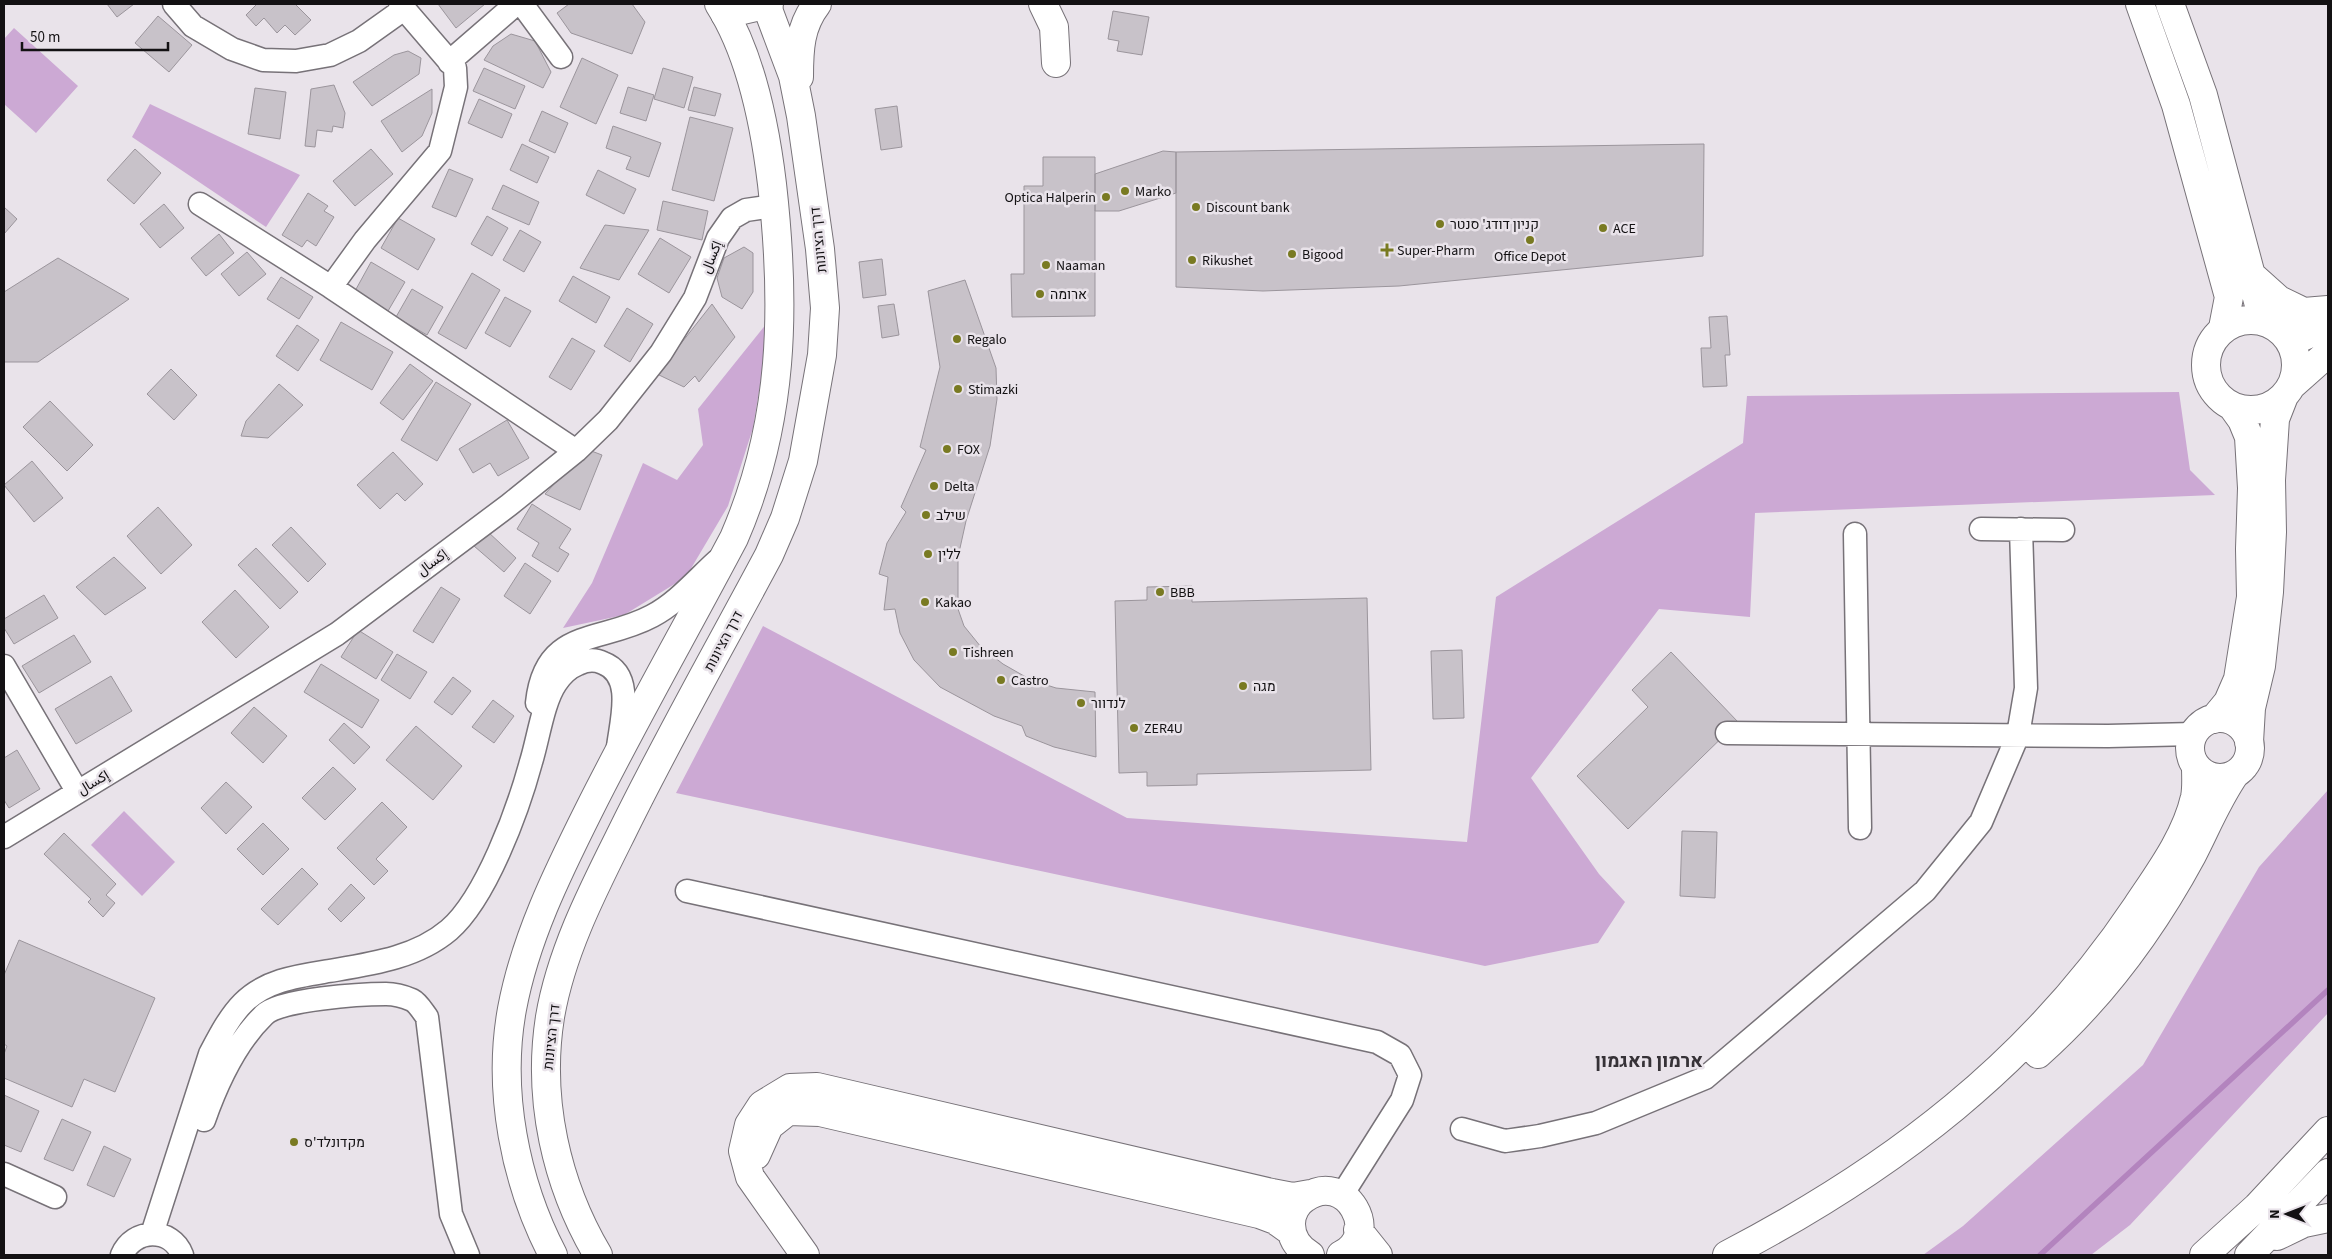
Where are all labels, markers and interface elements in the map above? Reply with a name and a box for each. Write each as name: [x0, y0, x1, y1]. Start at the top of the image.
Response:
scale bar: [22, 20, 169, 52]
text: 50 m: [30, 27, 60, 48]
place label: Marko: [1135, 182, 1171, 202]
marker: Marko: [1119, 185, 1131, 197]
place label: Optica Halperin: [1004, 188, 1096, 208]
marker: Optica Halperin: [1100, 191, 1112, 203]
place label: Discount bank: [1206, 198, 1290, 218]
marker: Discount bank: [1190, 201, 1202, 213]
street label: דרך הציונות: [806, 206, 832, 274]
place label: קניון דודג' סנטר: [1450, 215, 1539, 235]
marker: קניון דודג' סנטר: [1434, 218, 1446, 230]
place label: ACE: [1613, 219, 1636, 239]
marker: ACE: [1597, 222, 1609, 234]
marker: Office Depot: [1524, 234, 1536, 246]
street label: إكسال: [696, 238, 728, 277]
place label: Super-Pharm: [1397, 241, 1475, 261]
marker: Super-Pharm: [1381, 244, 1393, 256]
place label: Bigood: [1302, 245, 1344, 265]
place label: Office Depot: [1494, 247, 1566, 267]
marker: Bigood: [1286, 248, 1298, 260]
place label: Rikushet: [1202, 251, 1253, 271]
marker: Rikushet: [1186, 254, 1198, 266]
place label: Naaman: [1056, 256, 1106, 276]
marker: Naaman: [1040, 259, 1052, 271]
place label: ארומה: [1050, 285, 1087, 305]
marker: ארומה: [1034, 288, 1046, 300]
place label: Regalo: [967, 330, 1007, 350]
marker: Regalo: [951, 333, 963, 345]
place label: Stimazki: [968, 380, 1018, 400]
marker: Stimazki: [952, 383, 964, 395]
place label: FOX: [957, 440, 980, 460]
marker: FOX: [941, 443, 953, 455]
place label: Delta: [944, 477, 975, 497]
marker: Delta: [928, 480, 940, 492]
place label: שילב: [936, 506, 966, 526]
marker: שילב: [920, 509, 932, 521]
street label: إكسال: [413, 545, 452, 581]
place label: ללין: [938, 545, 961, 565]
marker: ללין: [922, 548, 934, 560]
place label: BBB: [1170, 583, 1195, 603]
marker: BBB: [1154, 586, 1166, 598]
place label: Kakao: [935, 593, 972, 613]
marker: Kakao: [919, 596, 931, 608]
street label: דרך הציונות: [700, 608, 748, 675]
place label: Tishreen: [963, 643, 1014, 663]
marker: Tishreen: [947, 646, 959, 658]
place label: Castro: [1011, 671, 1049, 691]
marker: Castro: [995, 674, 1007, 686]
place label: מגה: [1253, 677, 1276, 697]
marker: מגה: [1237, 680, 1249, 692]
place label: לנדוור: [1091, 694, 1126, 714]
marker: לנדוור: [1075, 697, 1087, 709]
place label: ZER4U: [1144, 719, 1183, 739]
marker: ZER4U: [1128, 722, 1140, 734]
street label: إكسال: [74, 766, 113, 800]
street label: דרך הציונות: [539, 1003, 565, 1071]
district label: ארמון האגמון: [1595, 1048, 1703, 1075]
place label: מקדונלד'ס: [304, 1133, 365, 1153]
marker: מקדונלד'ס: [288, 1136, 300, 1148]
north arrow: [2262, 1189, 2312, 1239]
text: N: [2265, 1209, 2285, 1219]

